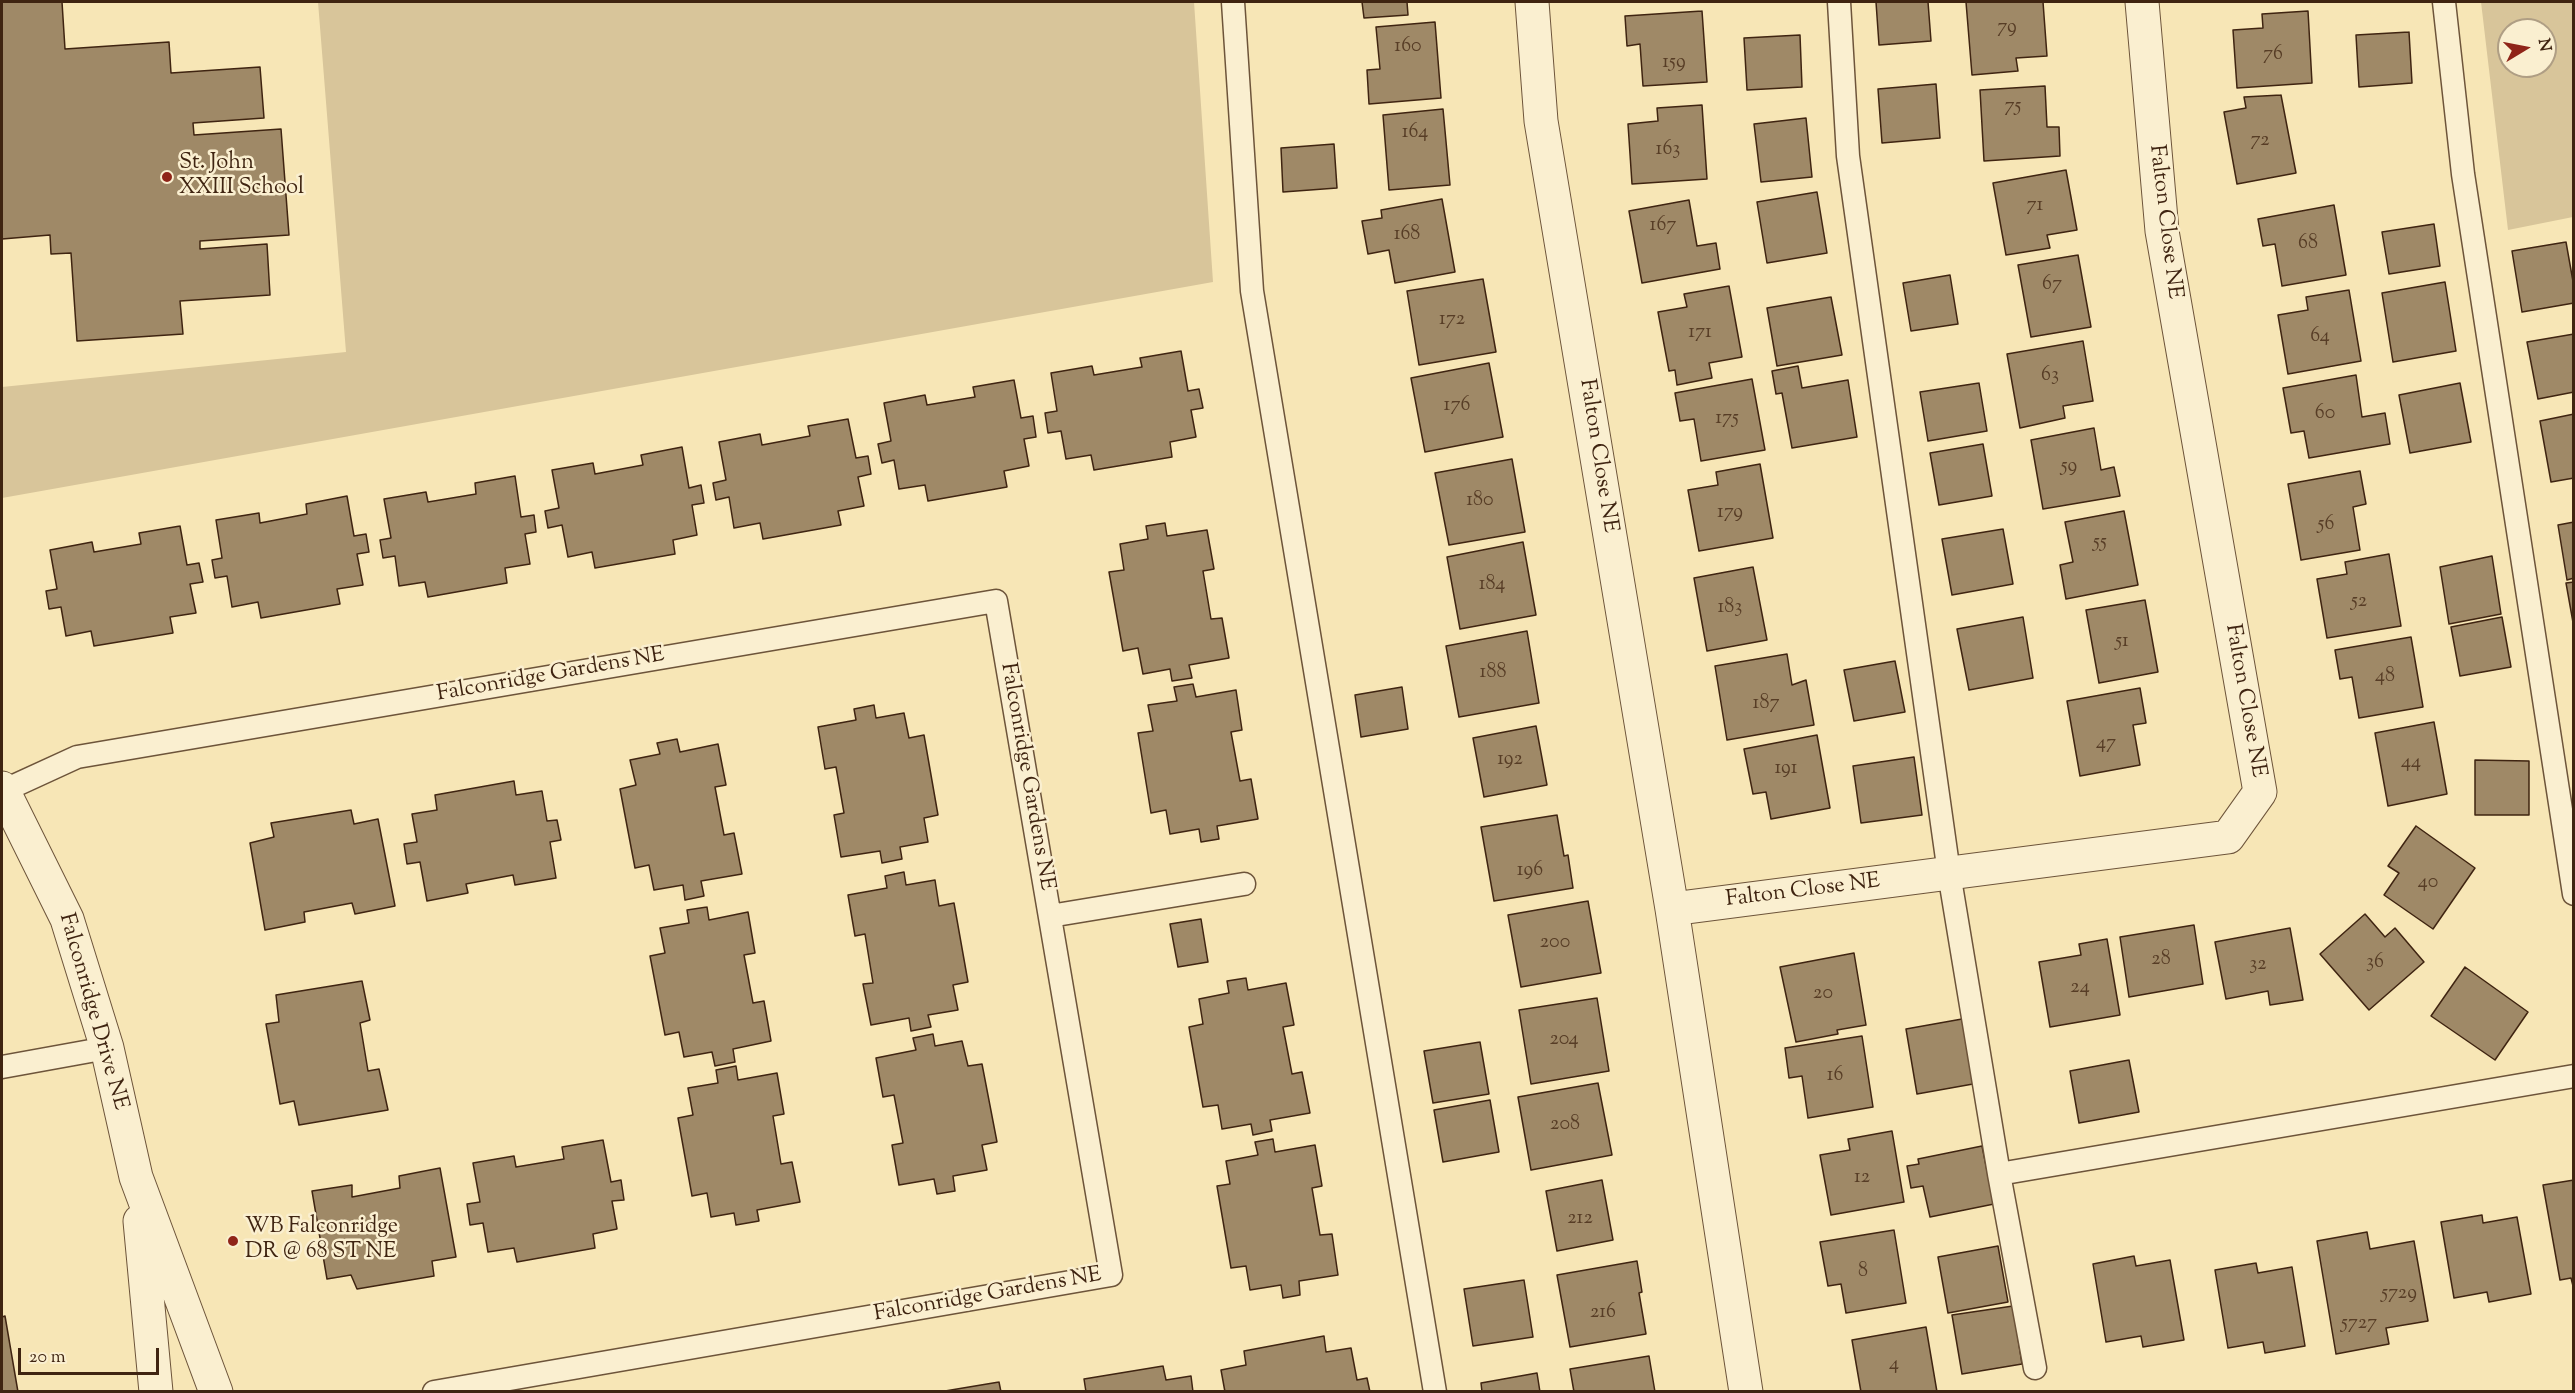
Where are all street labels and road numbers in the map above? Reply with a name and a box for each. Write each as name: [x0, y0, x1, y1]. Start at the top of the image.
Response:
street label: Falton Close NE: [2141, 143, 2187, 301]
street label: Falton Close NE: [1572, 377, 1622, 535]
street label: Falton Close NE: [2218, 622, 2270, 780]
street label: Falconridge Gardens NE: [435, 643, 667, 709]
street label: Falconridge Gardens NE: [993, 661, 1059, 893]
street label: Falton Close NE: [1724, 869, 1882, 915]
street label: Falconridge Drive NE: [51, 911, 133, 1113]
street label: Falconridge Gardens NE: [872, 1263, 1104, 1329]

